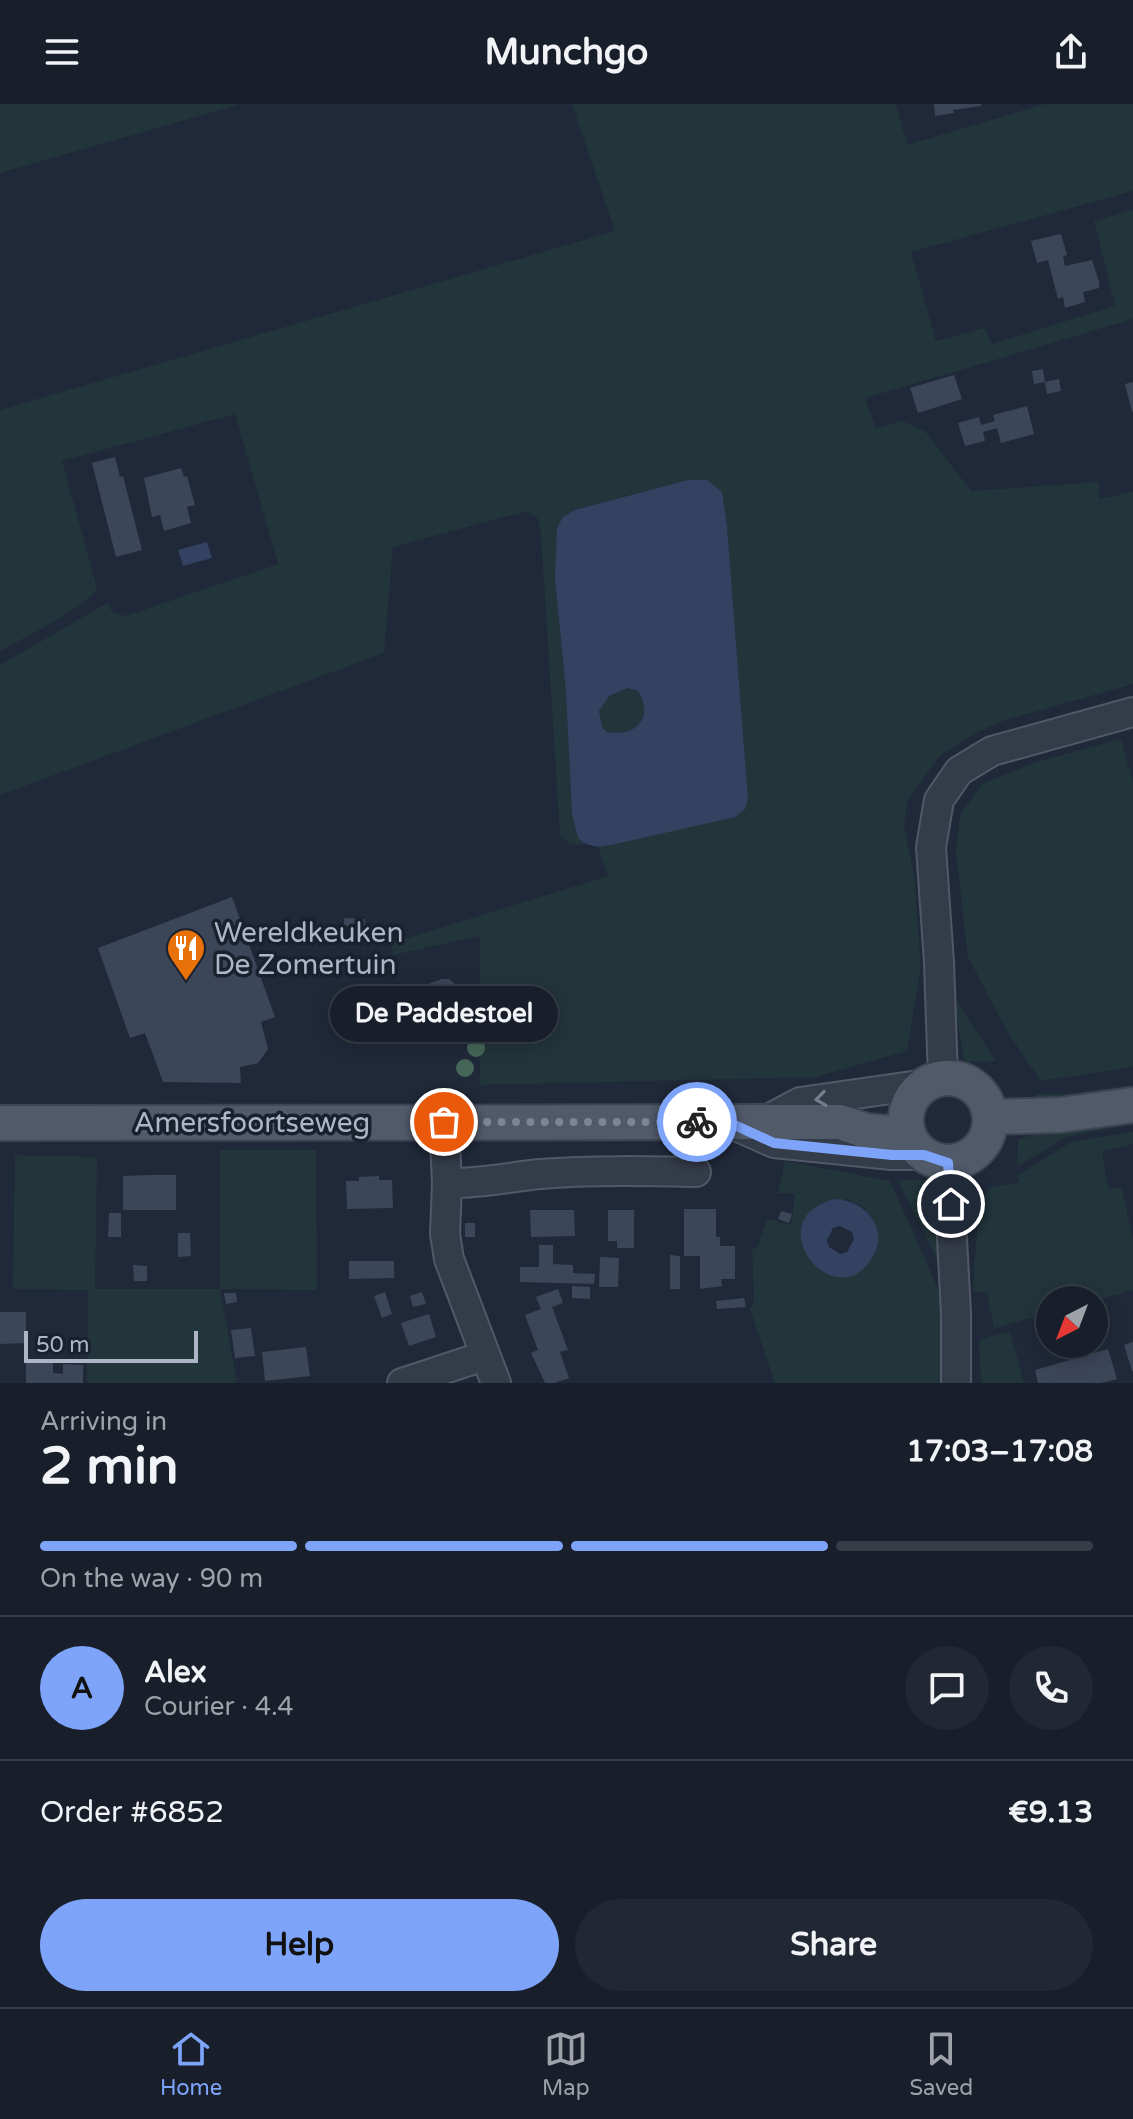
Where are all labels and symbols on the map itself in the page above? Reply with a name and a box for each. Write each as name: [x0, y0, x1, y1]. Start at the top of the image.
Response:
place label: Wereldkeuken De Zomertuin: [214, 916, 404, 982]
restaurant icon: Wereldkeuken De Zomertuin: [165, 927, 207, 982]
callout: De Paddestoel: [330, 986, 558, 1042]
courier: [657, 1082, 737, 1162]
pin: [410, 1088, 478, 1156]
one-way arrow: [815, 1090, 828, 1107]
street label: Amersfoortseweg: [134, 1106, 370, 1140]
pin: [917, 1170, 985, 1238]
north arrow: [1036, 1286, 1108, 1358]
scale bar: [24, 1327, 198, 1363]

